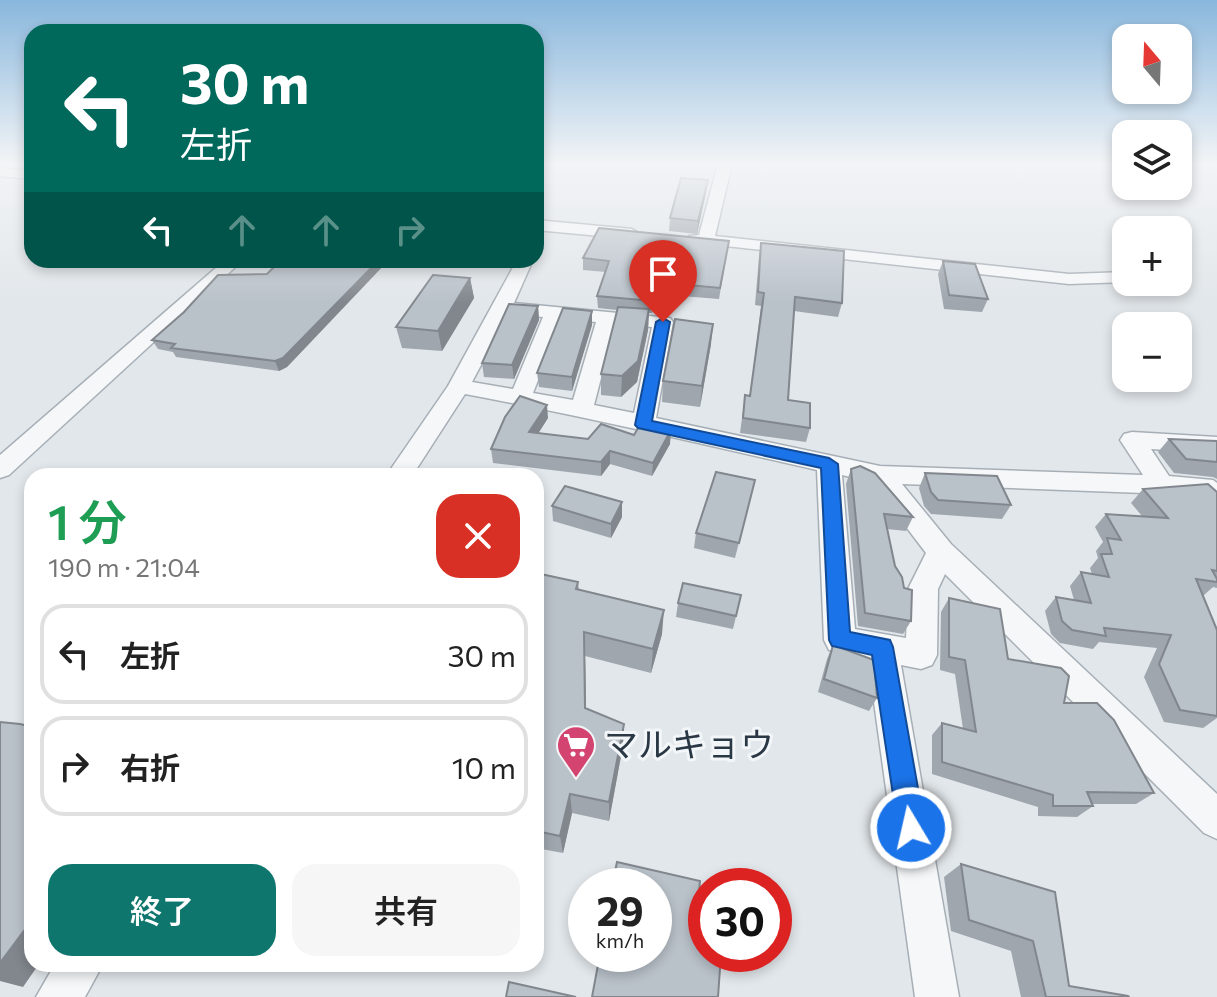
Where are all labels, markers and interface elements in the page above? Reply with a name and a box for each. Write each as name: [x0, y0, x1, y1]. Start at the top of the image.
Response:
north arrow: [1112, 24, 1192, 104]
map controls: [1112, 24, 1192, 392]
text: 30 m: [180, 47, 309, 116]
icon: left: [48, 56, 152, 160]
button: layers: [1112, 120, 1192, 200]
text: 左折: [180, 121, 252, 165]
icon: left: [136, 208, 180, 252]
icon: ahead: [220, 208, 264, 252]
icon: ahead: [304, 208, 348, 252]
icon: right: [388, 208, 432, 252]
button: +: [1112, 216, 1192, 296]
pin: [629, 240, 697, 322]
icon: arrive: [641, 252, 685, 296]
button: −: [1112, 312, 1192, 392]
text: 1 分: [48, 491, 127, 550]
button: close: [436, 494, 520, 578]
text: 190 m · 21:04: [48, 551, 200, 582]
icon: left: [52, 632, 96, 676]
text: 左折: [120, 636, 180, 673]
text: 30 m: [447, 636, 516, 673]
place label: マルキョウ: [604, 722, 774, 764]
supermarket icon: マルキョウ: [555, 724, 597, 779]
icon: right: [52, 744, 96, 788]
text: 右折: [120, 748, 180, 785]
text: 10 m: [452, 748, 516, 785]
position arrow: [869, 786, 953, 870]
button: 終了: [48, 864, 276, 956]
button: 共有: [292, 864, 520, 956]
speed limit sign: 30: [688, 868, 792, 972]
text: 29: [596, 885, 644, 934]
text: km/h: [596, 928, 644, 952]

